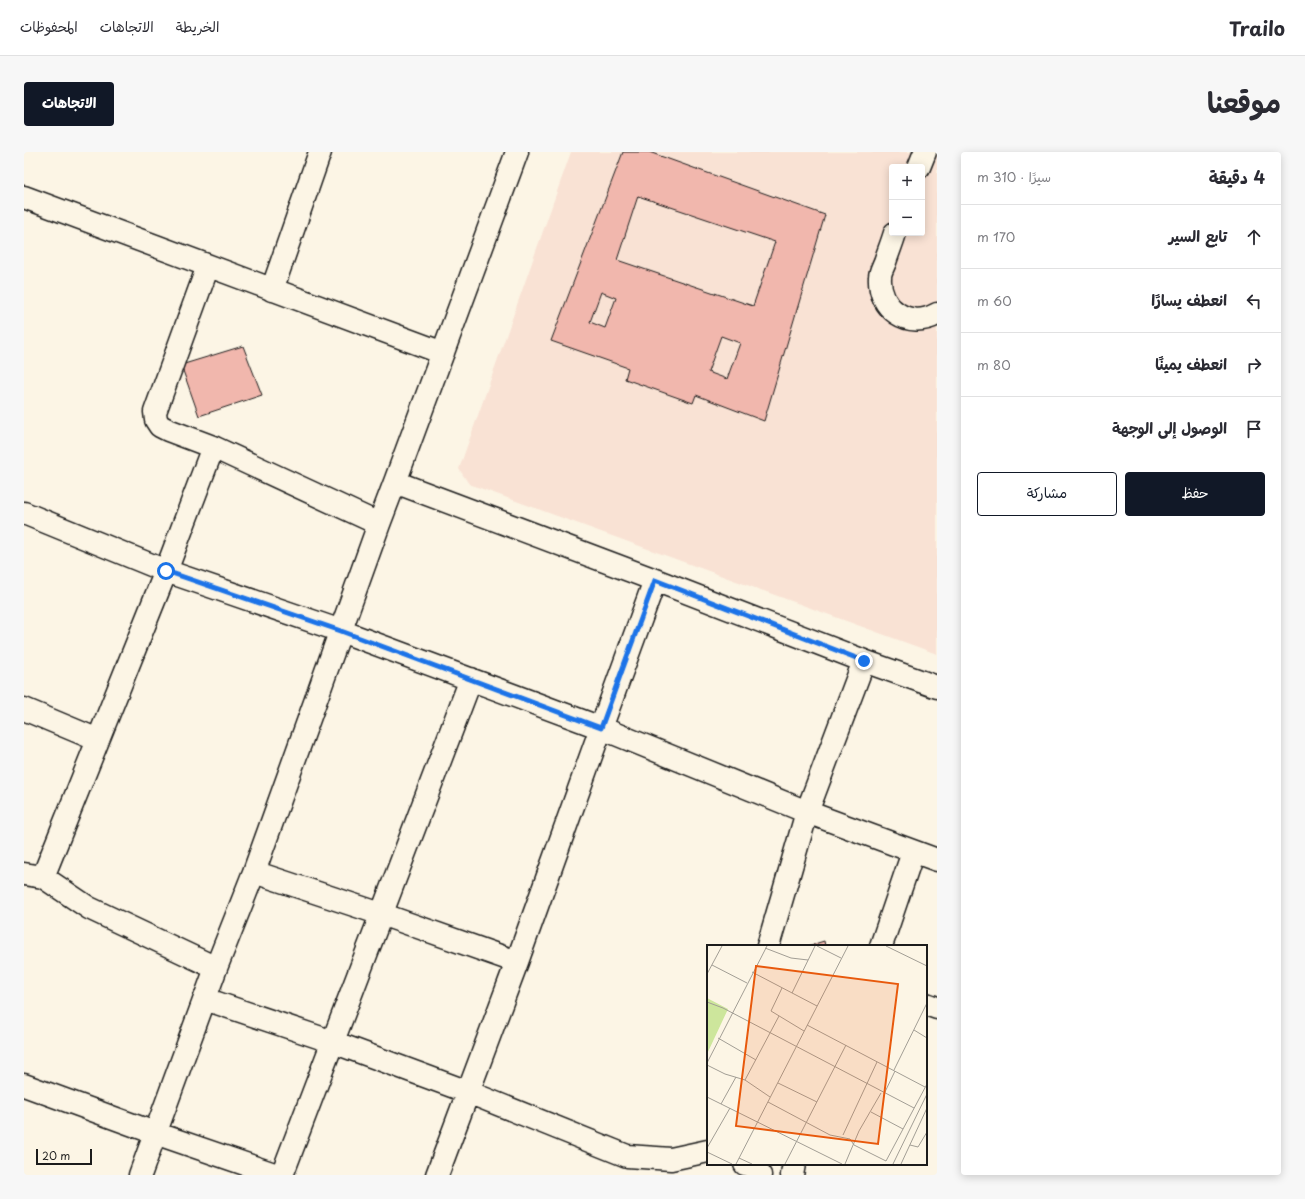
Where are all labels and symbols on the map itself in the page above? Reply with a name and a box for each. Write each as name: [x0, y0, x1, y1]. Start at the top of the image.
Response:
route start: [157, 562, 175, 580]
route end: [855, 652, 873, 670]
inset map: [707, 945, 927, 1165]
scale bar: [36, 1147, 92, 1166]

